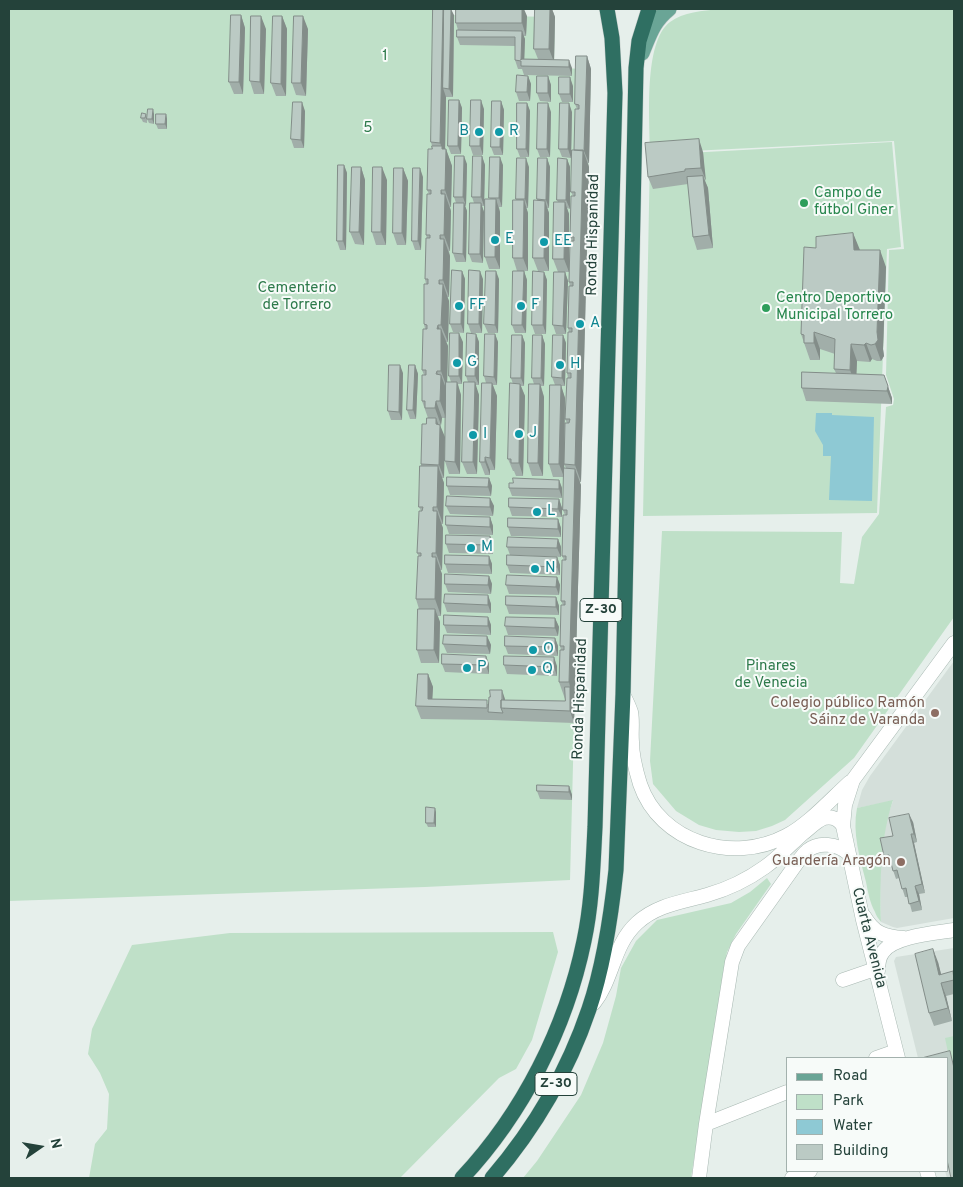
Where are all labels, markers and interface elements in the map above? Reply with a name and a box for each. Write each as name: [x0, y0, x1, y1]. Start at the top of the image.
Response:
park label: 1: [382, 48, 388, 66]
park label: 5: [363, 120, 373, 138]
place label: B: [459, 123, 469, 141]
place label: R: [509, 123, 519, 141]
marker: B: [473, 126, 485, 138]
marker: R: [493, 126, 505, 138]
street label: Ronda Hispanidad: [584, 174, 604, 296]
place label: Campo de fútbol Giner: [814, 185, 894, 220]
marker: Campo de fútbol Giner: [798, 197, 810, 209]
place label: E: [505, 231, 514, 249]
place label: EE: [554, 233, 572, 251]
marker: E: [489, 234, 501, 246]
marker: EE: [538, 236, 550, 248]
park label: Cementerio de Torrero: [257, 280, 337, 315]
place label: Centro Deportivo Municipal Torrero: [776, 290, 893, 325]
place label: FF: [469, 297, 486, 315]
place label: F: [531, 297, 539, 315]
marker: FF: [453, 300, 465, 312]
marker: F: [515, 300, 527, 312]
marker: Centro Deportivo Municipal Torrero: [760, 302, 772, 314]
place label: A: [590, 315, 600, 333]
marker: A: [574, 318, 586, 330]
place label: G: [467, 354, 477, 372]
place label: H: [570, 356, 580, 374]
marker: G: [451, 357, 463, 369]
marker: H: [554, 359, 566, 371]
place label: J: [529, 425, 537, 443]
place label: I: [483, 426, 487, 444]
marker: J: [513, 428, 525, 440]
marker: I: [467, 429, 479, 441]
place label: L: [547, 503, 555, 521]
marker: L: [531, 506, 543, 518]
place label: M: [481, 539, 493, 557]
marker: M: [465, 542, 477, 554]
place label: N: [545, 560, 556, 578]
marker: N: [529, 563, 541, 575]
road number: Z-30: [580, 598, 622, 622]
street label: Ronda Hispanidad: [570, 638, 592, 760]
place label: O: [543, 641, 554, 659]
marker: O: [527, 644, 539, 656]
park label: Pinares de Venecia: [735, 658, 807, 693]
place label: P: [477, 659, 486, 677]
place label: Q: [542, 661, 553, 679]
marker: P: [461, 662, 473, 674]
marker: Q: [526, 664, 538, 676]
place label: Colegio público Ramón Sáinz de Varanda: [770, 695, 925, 730]
marker: Colegio público Ramón Sáinz de Varanda: [929, 707, 941, 719]
place label: Guardería Aragón: [772, 853, 891, 871]
marker: Guardería Aragón: [895, 856, 907, 868]
street label: Cuarta Avenida: [847, 886, 889, 990]
legend: [786, 1057, 948, 1172]
text: Road: [833, 1067, 868, 1086]
road number: Z-30: [535, 1072, 577, 1096]
text: Park: [833, 1092, 864, 1111]
text: Water: [833, 1117, 872, 1136]
north arrow: [15, 1122, 65, 1172]
text: N: [46, 1137, 65, 1150]
text: Building: [833, 1142, 888, 1161]

